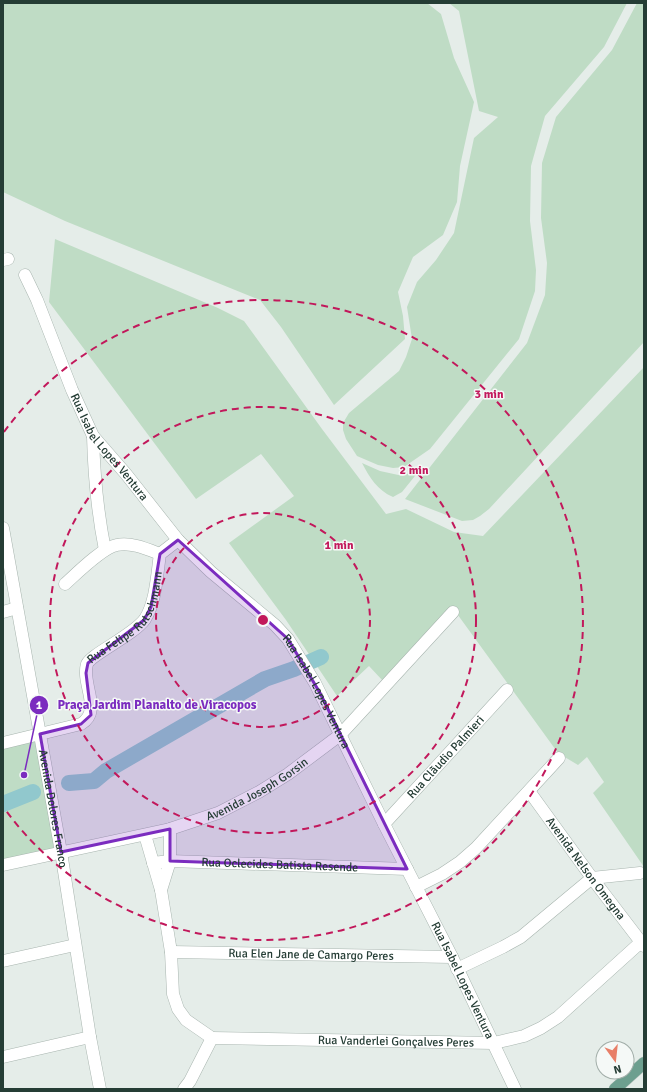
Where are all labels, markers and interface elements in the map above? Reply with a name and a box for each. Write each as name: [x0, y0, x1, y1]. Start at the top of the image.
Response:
text: 3 min: [475, 387, 504, 402]
street label: Rua Isabel Lopes Ventura: [67, 391, 152, 504]
text: 2 min: [400, 463, 429, 478]
text: 1 min: [325, 538, 354, 553]
street label: Rua Felipe Rutschmann: [84, 570, 165, 667]
centre of rings: [256, 613, 270, 627]
street label: Rua Isabel Lopes Ventura: [279, 631, 353, 751]
callout: Praça Jardim Planalto de Viracopos: [29, 692, 265, 717]
text: Praça Jardim Planalto de Viracopos: [57, 697, 257, 713]
text: 1: [36, 698, 43, 713]
street label: Rua Clãudio Palmieri: [404, 712, 487, 801]
street label: Avenida Dolores Franco: [35, 748, 71, 869]
street label: Avenida Joseph Gorsin: [204, 754, 311, 824]
street label: Avenida Nelson Omegna: [543, 814, 629, 923]
street label: Rua Oclecides Batista Resende: [201, 855, 358, 875]
street label: Rua Isabel Lopes Ventura: [428, 919, 497, 1041]
street label: Rua Elen Jane de Camargo Peres: [228, 946, 394, 963]
street label: Rua Vanderlei Gonçalves Peres: [318, 1032, 474, 1050]
north arrow: [595, 1040, 635, 1080]
text: N: [612, 1062, 623, 1076]

